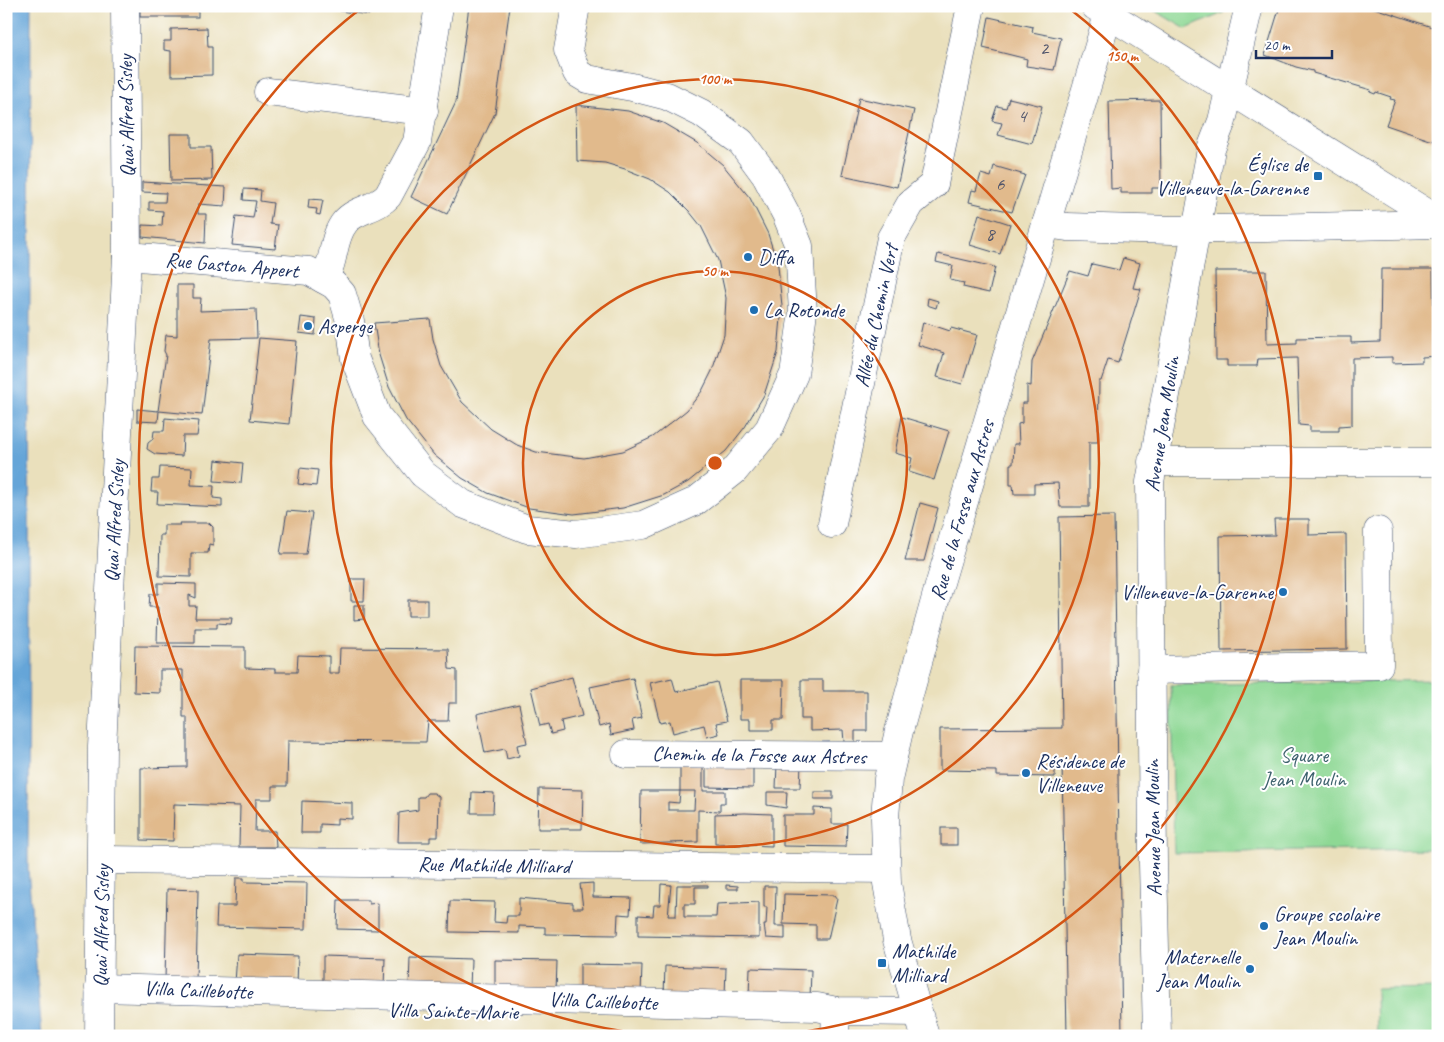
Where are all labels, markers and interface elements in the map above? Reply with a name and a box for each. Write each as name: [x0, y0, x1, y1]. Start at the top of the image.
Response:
scale bar: [1256, 28, 1333, 60]
house number: 2: [1040, 36, 1050, 60]
text: 20 m: [1264, 36, 1291, 55]
text: 150 m: [1106, 47, 1140, 66]
street label: Quai Alfred Sisley: [112, 53, 140, 177]
text: 100 m: [699, 70, 733, 89]
house number: 4: [1018, 104, 1029, 128]
place label: Église de Villeneuve-la-Garenne: [1156, 151, 1309, 201]
marker: Église de Villeneuve-la-Garenne: [1312, 170, 1324, 182]
house number: 6: [996, 172, 1006, 196]
house number: 8: [986, 222, 997, 246]
street label: Allée du Chemin Vert: [848, 239, 904, 390]
place label: Diffa: [758, 244, 795, 270]
street label: Rue Gaston Appert: [165, 246, 302, 284]
marker: Diffa: [742, 251, 754, 263]
text: 50 m: [702, 262, 729, 281]
place label: La Rotonde: [764, 297, 846, 323]
marker: La Rotonde: [748, 304, 760, 316]
place label: Asperge: [318, 313, 373, 339]
marker: Asperge: [302, 320, 314, 332]
street label: Avenue Jean Moulin: [1138, 353, 1186, 493]
street label: Rue de la Fosse aux Astres: [924, 415, 1001, 603]
centre of rings: [706, 454, 724, 472]
street label: Quai Alfred Sisley: [98, 457, 130, 583]
place label: Villeneuve-la-Garenne: [1121, 579, 1274, 605]
marker: Villeneuve-la-Garenne: [1277, 586, 1289, 598]
street label: Chemin de la Fosse aux Astres: [652, 740, 868, 770]
park label: Square Jean Moulin: [1261, 742, 1347, 792]
place label: Résidence de Villeneuve: [1036, 748, 1126, 798]
street label: Avenue Jean Moulin: [1139, 758, 1167, 896]
marker: Résidence de Villeneuve: [1020, 767, 1032, 779]
street label: Rue Mathilde Milliard: [418, 851, 574, 879]
street label: Quai Alfred Sisley: [87, 863, 115, 987]
place label: Groupe scolaire Jean Moulin: [1273, 901, 1381, 951]
marker: Groupe scolaire Jean Moulin: [1258, 920, 1270, 932]
place label: Mathilde Milliard: [892, 938, 957, 988]
place label: Maternelle Jean Moulin: [1156, 944, 1242, 994]
marker: Mathilde Milliard: [876, 957, 888, 969]
marker: Maternelle Jean Moulin: [1244, 963, 1256, 975]
street label: Villa Caillebotte: [143, 975, 255, 1005]
street label: Villa Caillebotte: [548, 986, 660, 1016]
street label: Villa Sainte-Marie: [388, 997, 520, 1025]

